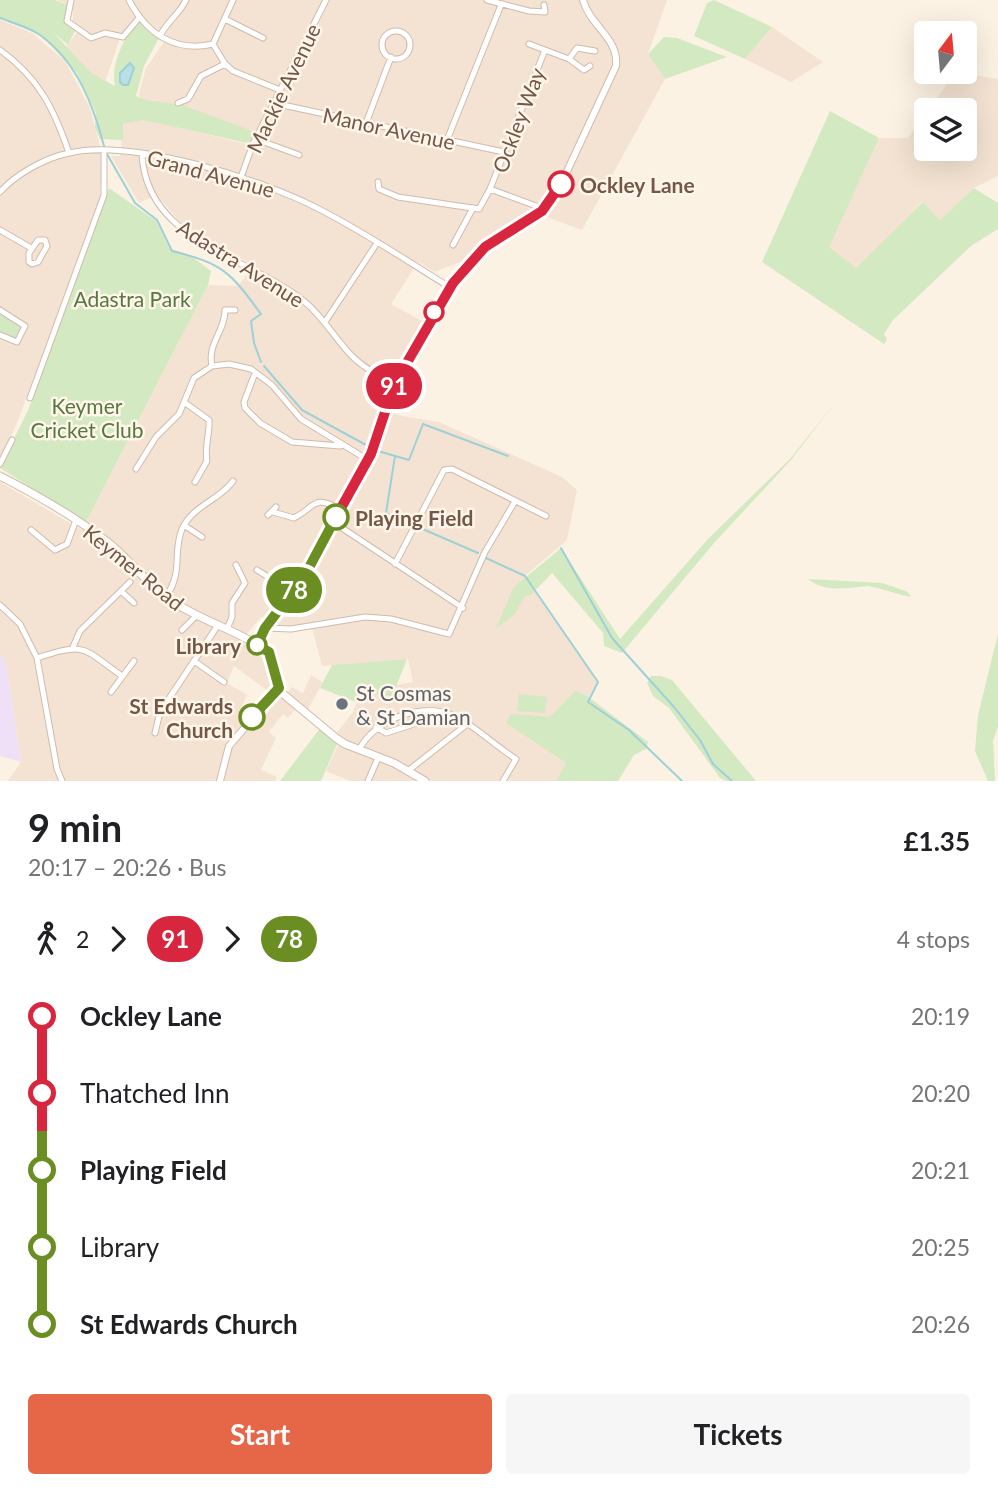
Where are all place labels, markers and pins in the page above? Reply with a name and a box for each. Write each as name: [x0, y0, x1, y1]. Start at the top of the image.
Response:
marker: Ockley Lane: [548, 171, 574, 197]
place label: Ockley Lane: [580, 172, 695, 197]
unlabelled marker: [424, 302, 444, 322]
marker: Playing Field: [323, 504, 349, 530]
place label: Playing Field: [355, 505, 474, 530]
place label: Library: [176, 633, 242, 658]
marker: Library: [247, 635, 267, 655]
place label: St Cosmas & St Damian: [356, 680, 471, 729]
place label: St Edwards Church: [129, 693, 233, 742]
marker: St Cosmas & St Damian: [334, 696, 350, 712]
marker: St Edwards Church: [239, 704, 265, 730]

